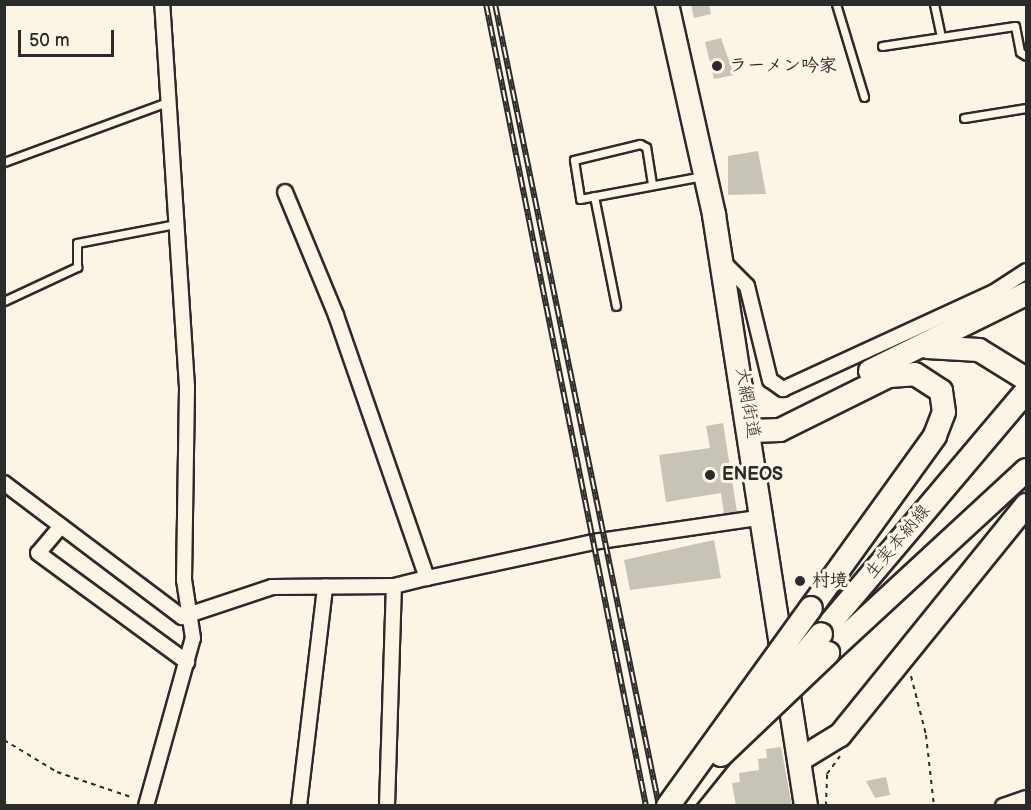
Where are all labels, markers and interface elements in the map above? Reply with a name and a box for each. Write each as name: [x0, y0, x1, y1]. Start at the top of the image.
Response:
scale bar: [21, 18, 117, 56]
text: 50 m: [29, 30, 70, 51]
place label: ラーメン吟家: [729, 55, 837, 77]
marker: ラーメン吟家: [710, 59, 724, 73]
street label: 大網街道: [730, 366, 764, 440]
place label: ENEOS: [722, 464, 783, 486]
marker: ENEOS: [703, 468, 717, 482]
street label: 生実本納線: [861, 501, 935, 583]
place label: 村境: [812, 570, 848, 592]
marker: 村境: [793, 574, 807, 588]

